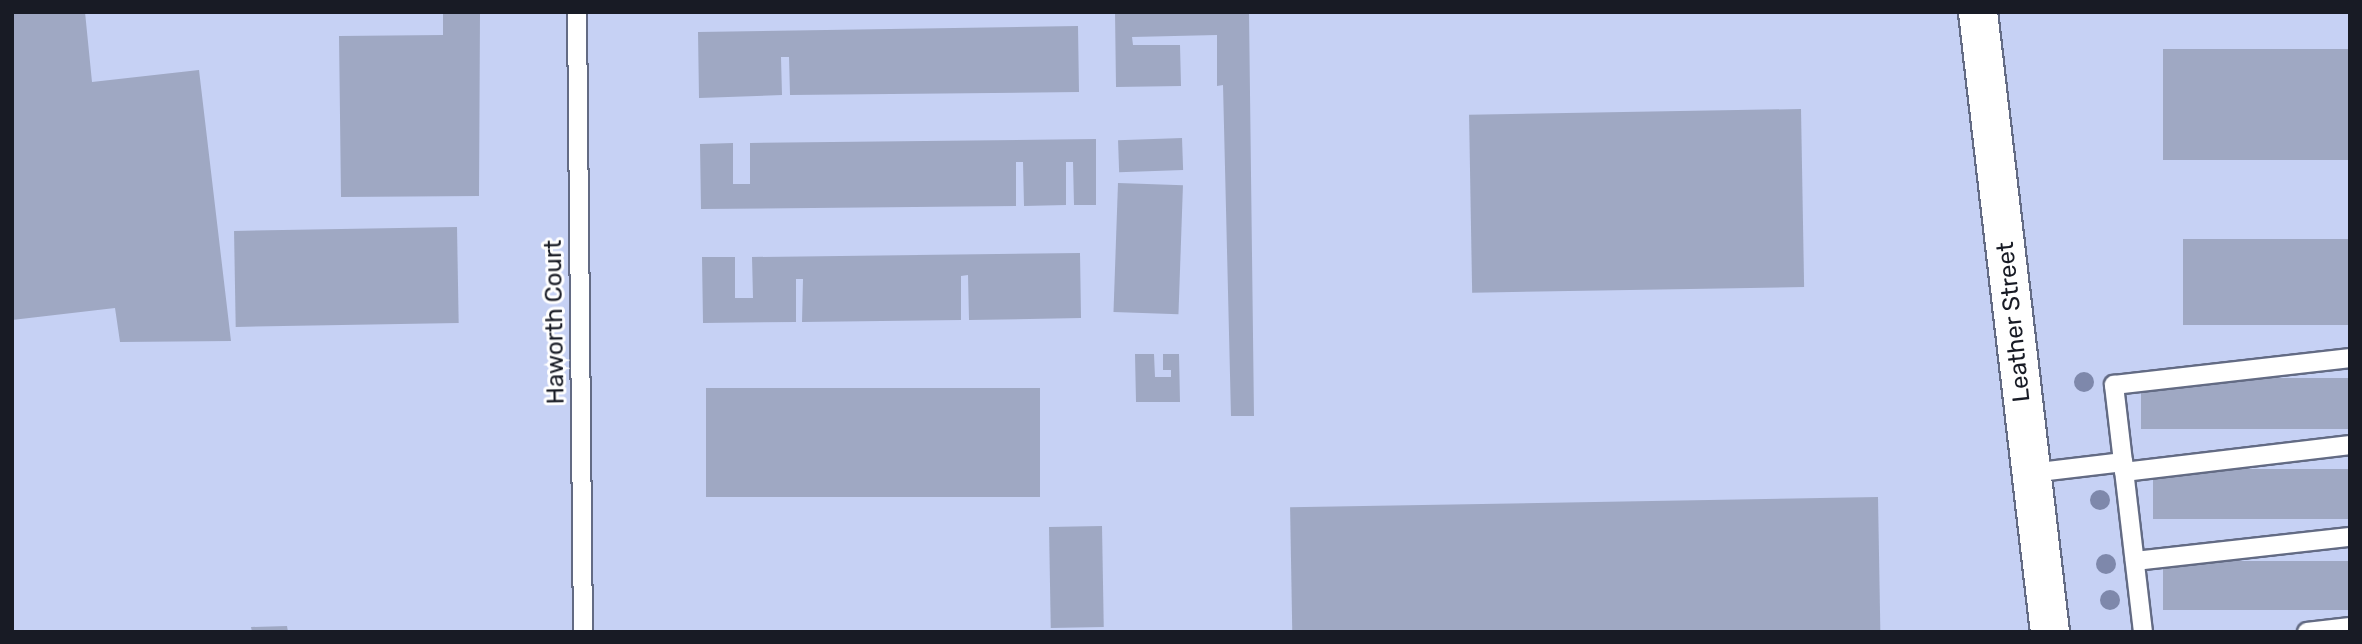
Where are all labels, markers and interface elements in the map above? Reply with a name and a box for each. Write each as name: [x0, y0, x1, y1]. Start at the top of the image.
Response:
street label: Haworth Court: [539, 239, 571, 405]
street label: Leather Street: [1991, 240, 2037, 404]

